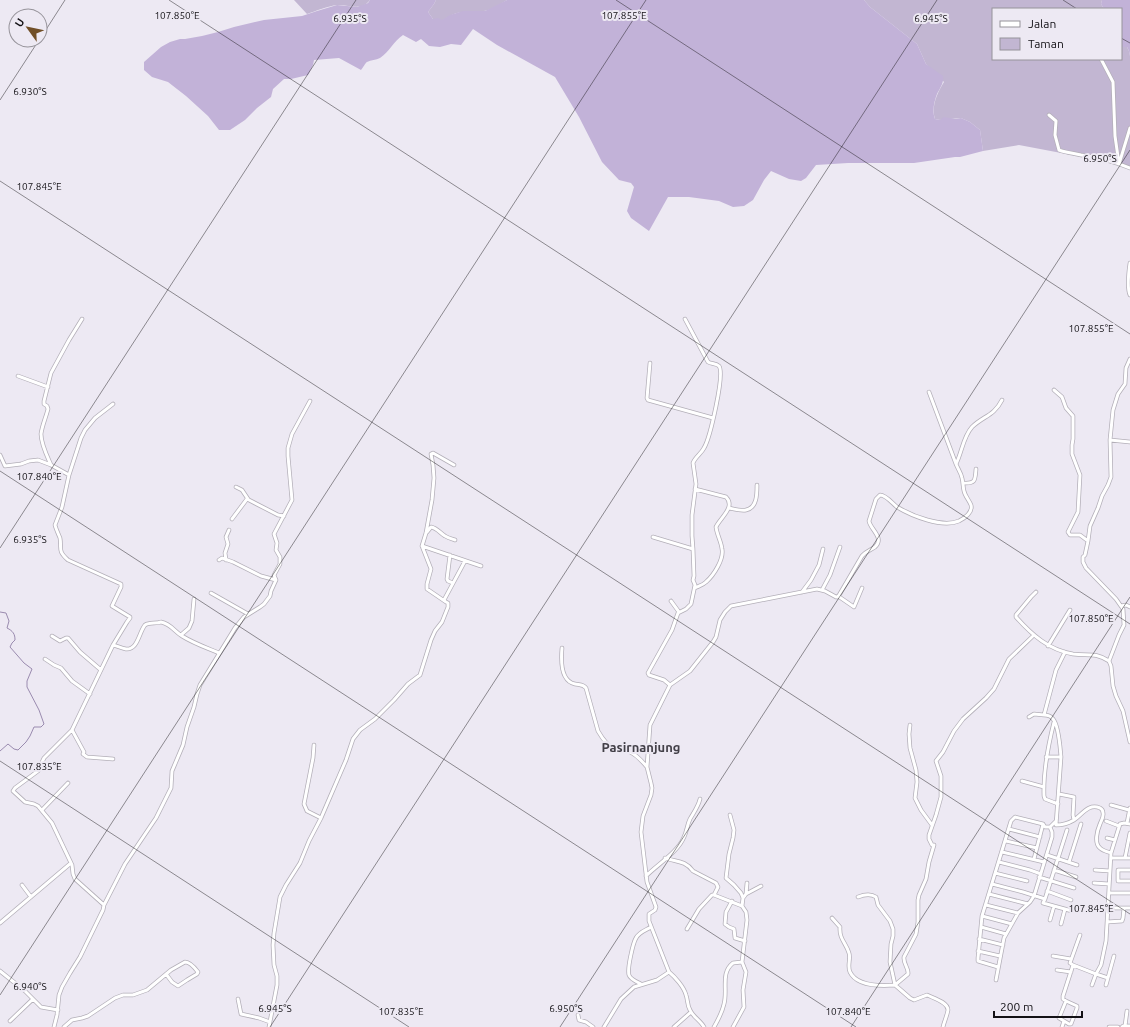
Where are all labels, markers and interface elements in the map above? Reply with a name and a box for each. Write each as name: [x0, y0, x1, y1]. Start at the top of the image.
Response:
north arrow: [8, 8, 48, 48]
legend: [992, 8, 1122, 60]
text: 107.850°E: [154, 10, 200, 21]
text: 107.855°E: [601, 10, 647, 21]
text: 6.935°S: [333, 13, 367, 24]
text: 6.945°S: [914, 13, 948, 24]
text: U: [12, 16, 27, 29]
text: Jalan: [1028, 17, 1056, 30]
text: Taman: [1028, 37, 1064, 50]
text: 6.930°S: [13, 86, 47, 97]
text: 6.950°S: [1083, 153, 1117, 164]
text: 107.845°E: [16, 181, 62, 192]
text: 107.855°E: [1068, 323, 1114, 334]
text: 107.840°E: [16, 471, 62, 482]
text: 6.935°S: [13, 534, 47, 545]
text: 107.850°E: [1068, 613, 1114, 624]
district label: Pasirnanjung: [602, 740, 680, 754]
text: 107.835°E: [16, 761, 62, 772]
text: 107.845°E: [1068, 903, 1114, 914]
text: 6.940°S: [13, 981, 47, 992]
scale bar: [994, 993, 1082, 1019]
text: 200 m: [1000, 1000, 1033, 1013]
text: 6.945°S: [258, 1003, 292, 1014]
text: 6.950°S: [549, 1003, 583, 1014]
text: 107.835°E: [378, 1006, 424, 1017]
text: 107.840°E: [825, 1006, 871, 1017]

